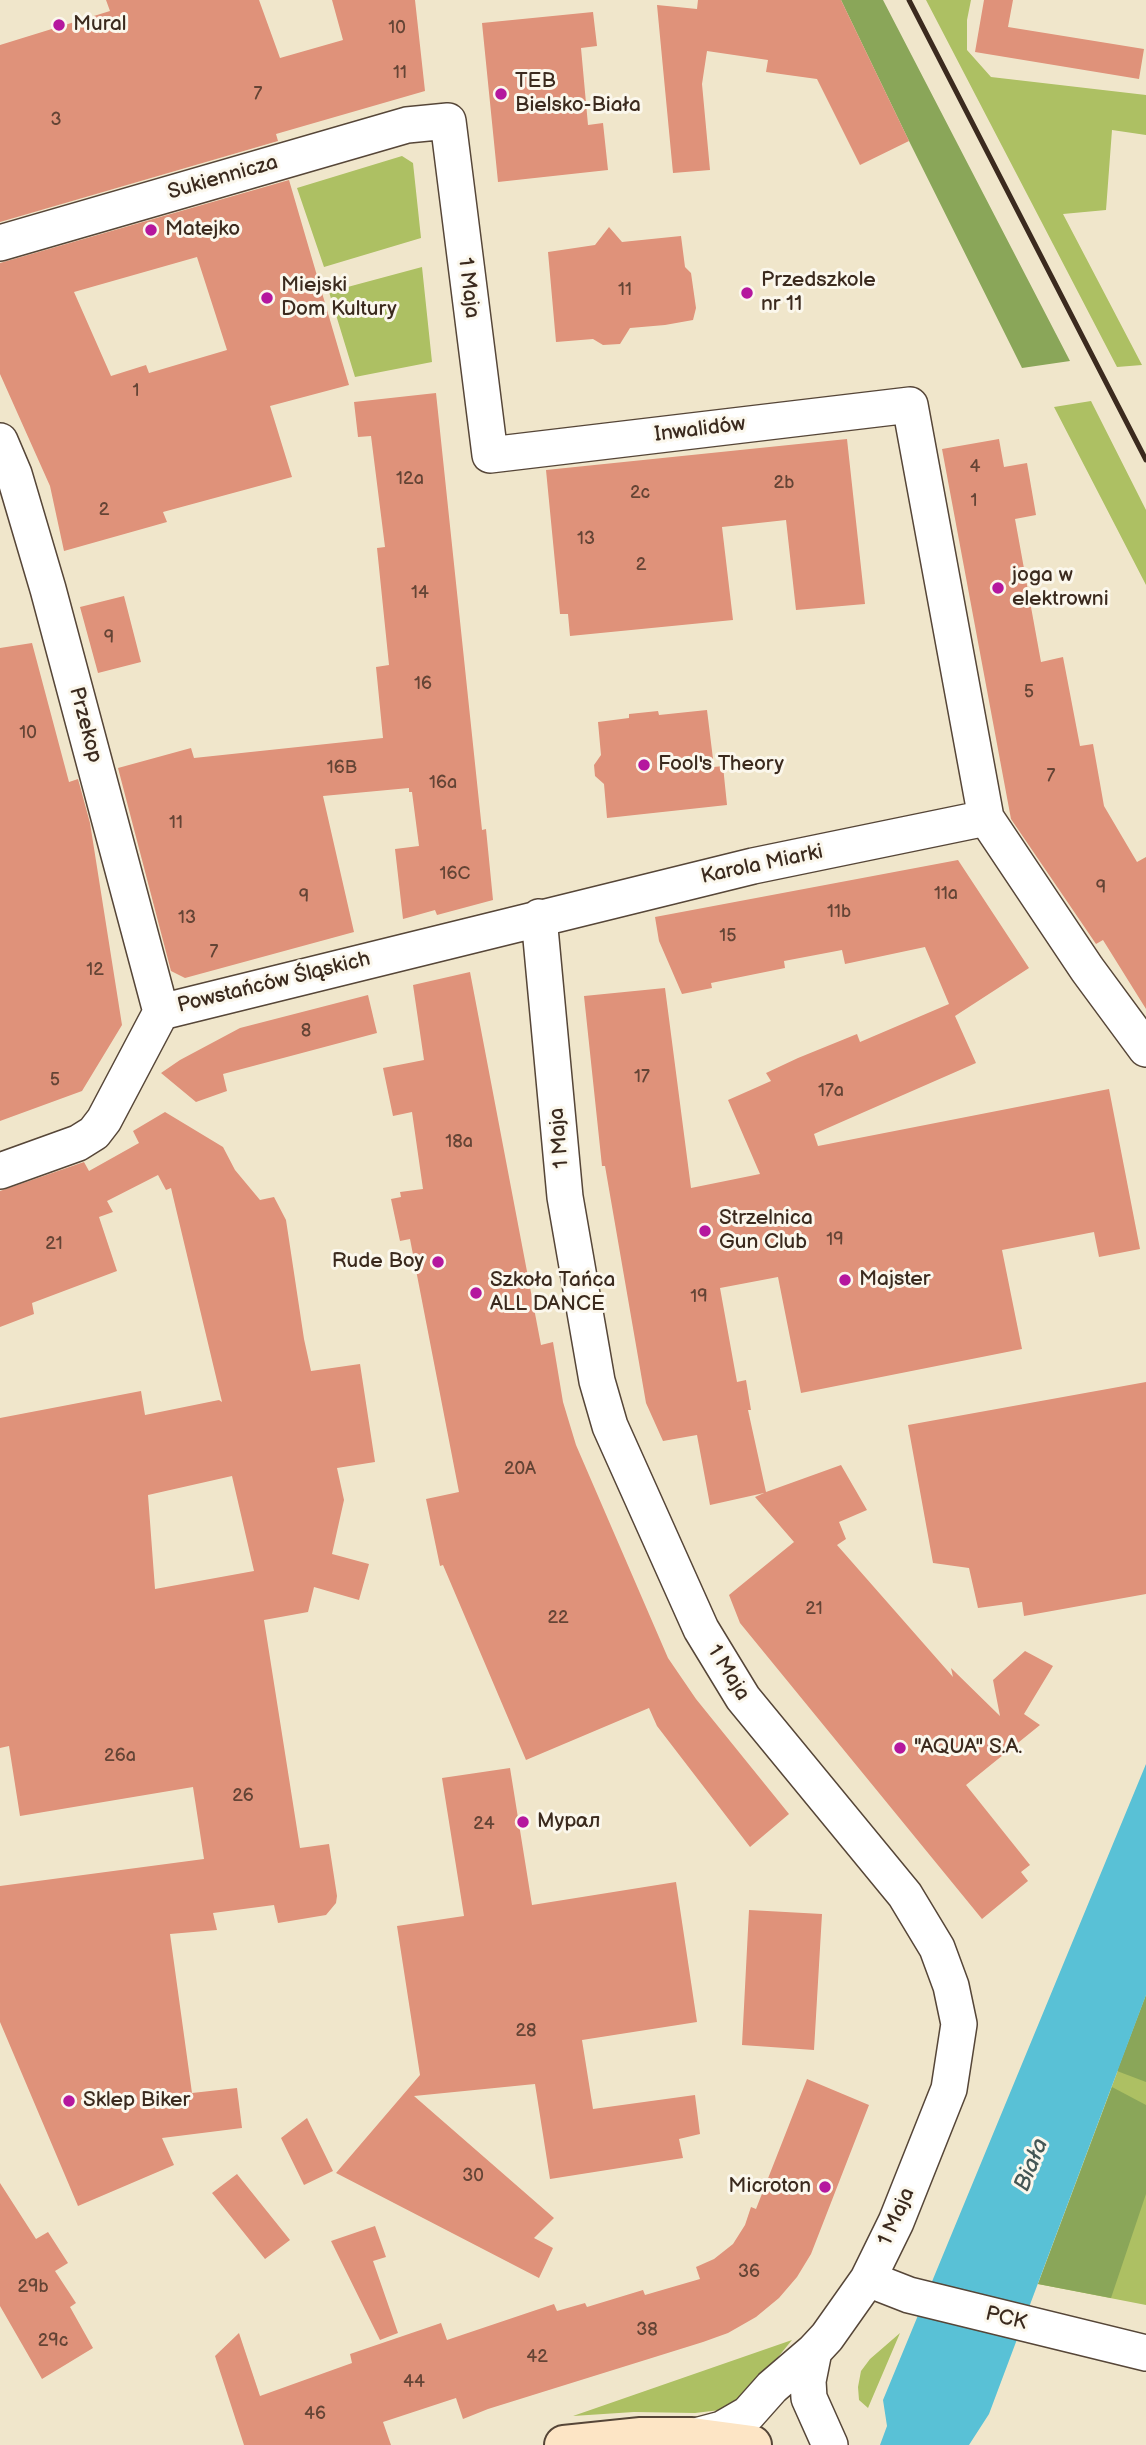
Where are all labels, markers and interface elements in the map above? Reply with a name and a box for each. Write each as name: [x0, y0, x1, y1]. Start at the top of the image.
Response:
place label: Mural: [73, 12, 127, 38]
marker: Mural: [51, 17, 67, 33]
house number: 10: [388, 17, 406, 39]
house number: 11: [393, 62, 407, 84]
place label: TEB Bielsko-Biała: [515, 69, 641, 119]
house number: 7: [254, 83, 262, 105]
marker: TEB Bielsko-Biała: [493, 86, 509, 102]
house number: 3: [50, 109, 62, 131]
street label: Sukiennicza: [165, 150, 281, 206]
place label: Matejko: [165, 217, 240, 243]
marker: Matejko: [143, 222, 159, 238]
street label: 1 Maja: [452, 256, 484, 320]
place label: Przedszkole nr 11: [761, 268, 876, 318]
place label: Miejski Dom Kultury: [281, 273, 397, 323]
house number: 11: [618, 279, 632, 301]
marker: Przedszkole nr 11: [739, 285, 755, 301]
marker: Miejski Dom Kultury: [259, 290, 275, 306]
house number: 1: [133, 380, 139, 402]
street label: Inwalidów: [653, 412, 747, 448]
house number: 4: [970, 456, 980, 478]
house number: 12a: [396, 468, 424, 490]
house number: 2b: [774, 472, 794, 494]
house number: 2c: [630, 482, 650, 504]
house number: 1: [971, 490, 977, 512]
house number: 2: [99, 499, 109, 521]
house number: 13: [577, 528, 595, 550]
house number: 2: [636, 554, 646, 576]
place label: joga w elektrowni: [1012, 563, 1109, 613]
marker: joga w elektrowni: [990, 580, 1006, 596]
house number: 14: [411, 582, 429, 604]
house number: 9: [104, 627, 114, 649]
house number: 16: [414, 673, 432, 695]
house number: 5: [1024, 681, 1034, 703]
street label: Przekop: [63, 684, 107, 766]
house number: 10: [19, 722, 37, 744]
place label: Fool's Theory: [658, 752, 784, 778]
house number: 16B: [327, 757, 357, 779]
marker: Fool's Theory: [636, 757, 652, 773]
house number: 7: [1047, 765, 1055, 787]
house number: 16a: [429, 772, 457, 794]
house number: 11: [169, 812, 183, 834]
street label: Karola Miarki: [699, 840, 825, 890]
house number: 16C: [440, 863, 470, 885]
house number: 9: [1096, 877, 1106, 899]
house number: 11a: [934, 883, 958, 905]
house number: 9: [299, 886, 309, 908]
house number: 11b: [827, 901, 851, 923]
house number: 13: [178, 907, 196, 929]
house number: 15: [719, 925, 737, 947]
house number: 7: [210, 941, 218, 963]
street label: Powstańców Śląskich: [175, 947, 373, 1019]
house number: 12: [86, 959, 104, 981]
house number: 8: [301, 1020, 311, 1042]
house number: 17: [634, 1066, 650, 1088]
house number: 5: [50, 1069, 60, 1091]
house number: 17a: [818, 1080, 844, 1102]
street label: 1 Maja: [545, 1107, 575, 1169]
house number: 18a: [445, 1131, 473, 1153]
place label: Strzelnica Gun Club: [719, 1206, 813, 1256]
marker: Strzelnica Gun Club: [697, 1223, 713, 1239]
house number: 19: [826, 1229, 844, 1251]
house number: 21: [45, 1233, 63, 1255]
place label: Rude Boy: [332, 1249, 424, 1275]
marker: Rude Boy: [430, 1254, 446, 1270]
place label: Majster: [859, 1267, 930, 1293]
place label: Szkoła Tańca ALL DANCE: [490, 1268, 615, 1318]
marker: Majster: [837, 1272, 853, 1288]
marker: Szkoła Tańca ALL DANCE: [468, 1285, 484, 1301]
house number: 19: [690, 1286, 708, 1308]
house number: 20A: [504, 1458, 536, 1480]
house number: 21: [805, 1598, 823, 1620]
house number: 22: [547, 1607, 569, 1629]
street label: 1 Maja: [701, 1641, 755, 1705]
place label: "AQUA" S.A.: [914, 1735, 1022, 1761]
marker: "AQUA" S.A.: [892, 1740, 908, 1756]
house number: 26a: [104, 1745, 136, 1767]
house number: 26: [232, 1785, 254, 1807]
place label: Мурал: [537, 1809, 600, 1835]
house number: 24: [473, 1813, 495, 1835]
marker: Мурал: [515, 1814, 531, 1830]
house number: 28: [515, 2020, 537, 2042]
place label: Sklep Biker: [83, 2088, 190, 2114]
marker: Sklep Biker: [61, 2093, 77, 2109]
water label: Biała: [1009, 2135, 1055, 2195]
house number: 30: [462, 2165, 484, 2187]
place label: Microton: [728, 2174, 811, 2200]
marker: Microton: [817, 2179, 833, 2195]
street label: 1 Maja: [873, 2184, 921, 2250]
house number: 36: [738, 2261, 760, 2283]
house number: 29b: [17, 2276, 49, 2298]
street label: PCK: [983, 2302, 1029, 2336]
house number: 38: [636, 2319, 658, 2341]
house number: 29c: [38, 2330, 68, 2352]
house number: 42: [526, 2346, 548, 2368]
house number: 44: [403, 2371, 425, 2393]
house number: 46: [304, 2403, 326, 2425]

